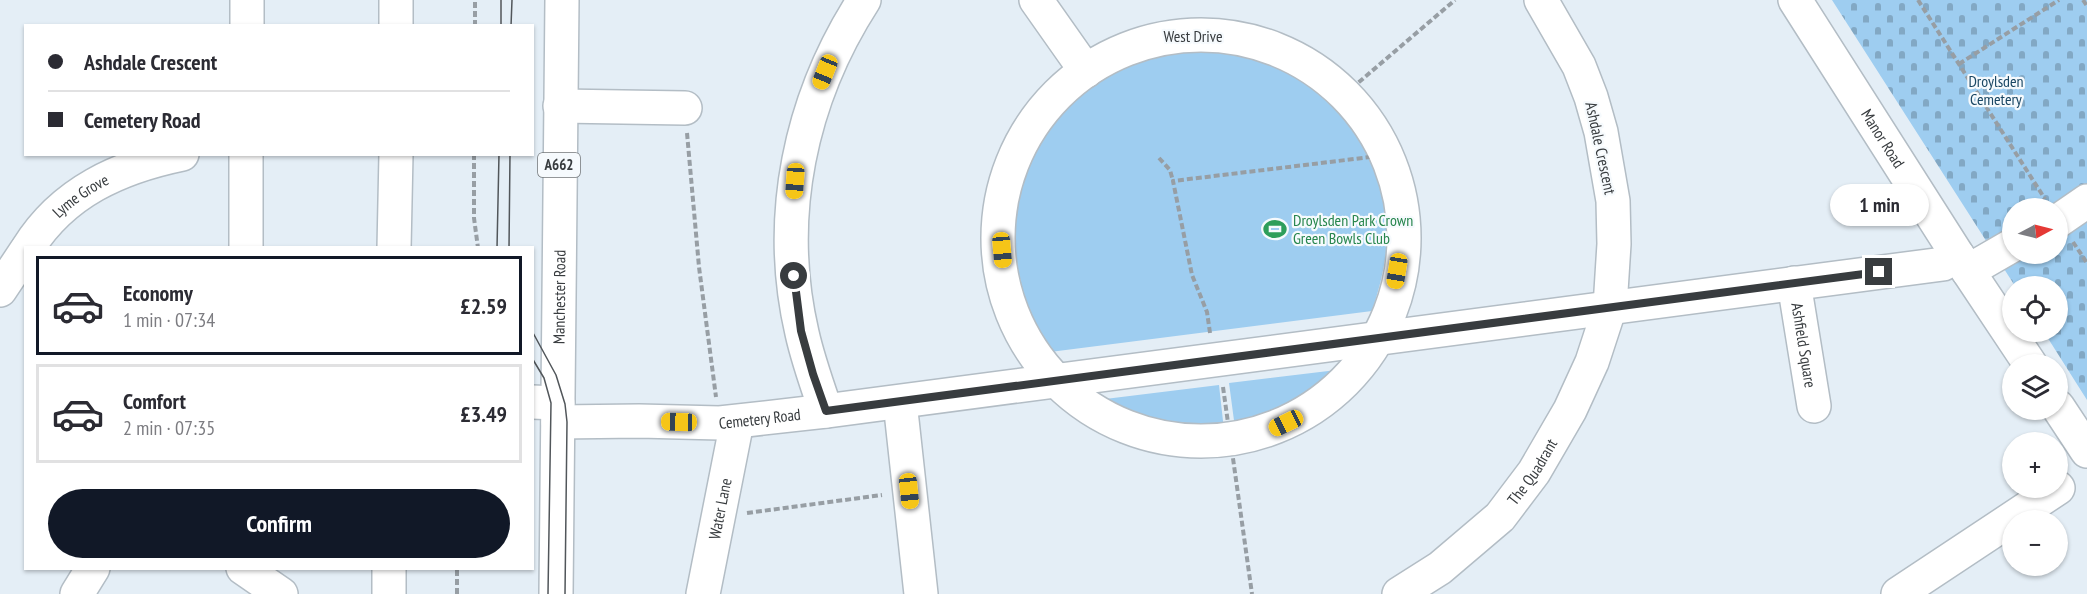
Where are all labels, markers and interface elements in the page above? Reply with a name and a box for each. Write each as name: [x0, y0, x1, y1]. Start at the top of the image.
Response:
street label: West Drive: [1163, 26, 1223, 46]
text: Ashdale Crescent: [84, 48, 217, 76]
car: [810, 52, 840, 92]
park label: Droylsden Cemetery: [1968, 71, 2024, 109]
street label: Ashdale Crescent: [1581, 100, 1621, 197]
street label: Manor Road: [1857, 105, 1909, 171]
text: Cemetery Road: [84, 106, 201, 134]
road number: A662: [538, 153, 580, 177]
car: [785, 162, 805, 200]
street label: Lyme Grove: [48, 169, 112, 222]
callout: 1 min: [1830, 185, 1928, 227]
text: 1 min: [1859, 192, 1900, 218]
north arrow: [2002, 198, 2068, 264]
map controls: [2002, 198, 2068, 576]
place label: Droylsden Park Crown Green Bowls Club: [1293, 210, 1413, 248]
sports icon: Droylsden Park Crown Green Bowls Club: [1262, 216, 1288, 242]
car: [991, 231, 1013, 269]
street label: Manchester Road: [549, 250, 569, 344]
car: [1385, 252, 1409, 290]
route end: [1865, 258, 1892, 285]
route start: [780, 262, 807, 289]
button: locate: [2002, 276, 2068, 342]
icon: car: [51, 279, 105, 333]
text: Economy: [123, 279, 193, 307]
text: £2.59: [460, 292, 507, 320]
street label: Ashfield Square: [1787, 301, 1821, 389]
text: 1 min · 07:34: [123, 307, 215, 333]
button: layers: [2002, 354, 2068, 420]
icon: car: [51, 387, 105, 441]
text: Comfort: [123, 387, 186, 415]
text: £3.49: [460, 400, 507, 428]
street label: Cemetery Road: [718, 404, 802, 433]
car: [1266, 407, 1306, 439]
car: [661, 413, 697, 431]
text: 2 min · 07:35: [123, 415, 215, 441]
button: +: [2002, 432, 2068, 498]
street label: The Quadrant: [1503, 434, 1562, 509]
car: [898, 472, 920, 510]
street label: Water Lane: [704, 476, 736, 541]
button: Confirm: [48, 489, 510, 558]
button: −: [2002, 510, 2068, 576]

